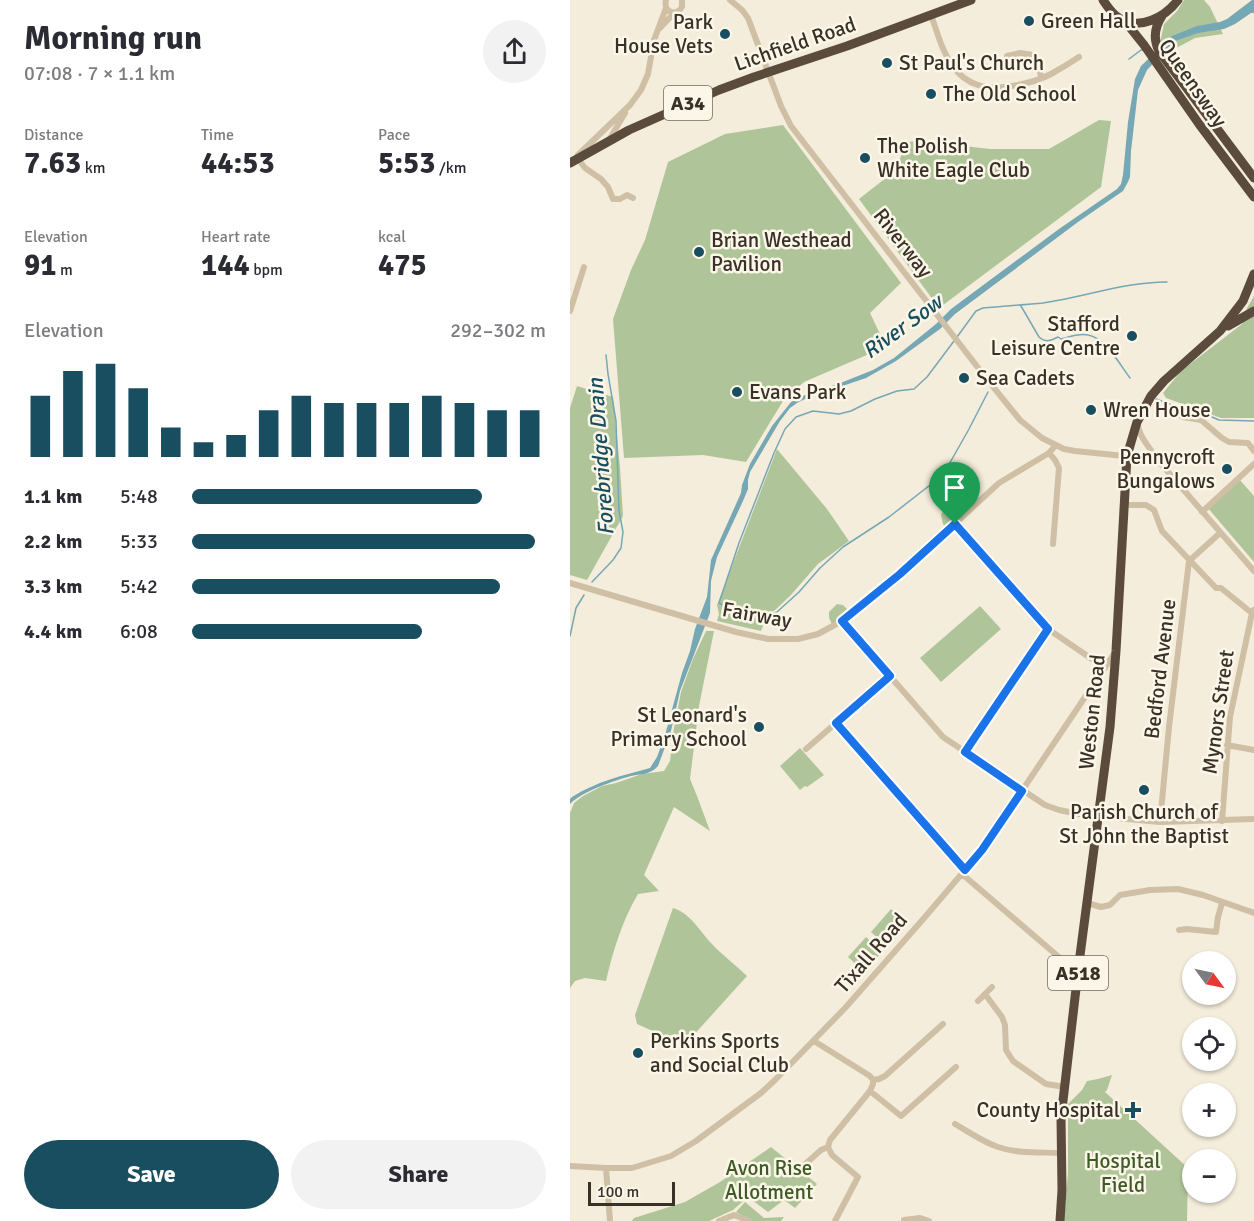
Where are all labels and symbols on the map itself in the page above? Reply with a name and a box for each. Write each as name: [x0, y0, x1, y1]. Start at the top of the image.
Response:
place label: Green Hall: [1041, 8, 1136, 34]
place label: Park House Vets: [614, 9, 713, 59]
street label: Lichfield Road: [731, 11, 859, 77]
marker: Green Hall: [1022, 14, 1036, 28]
marker: Park House Vets: [718, 27, 732, 41]
street label: Queensway: [1153, 34, 1233, 132]
place label: St Paul's Church: [899, 50, 1044, 76]
marker: St Paul's Church: [880, 56, 894, 70]
place label: The Old School: [943, 81, 1077, 107]
road number: A34: [664, 86, 712, 120]
marker: The Old School: [924, 87, 938, 101]
place label: The Polish White Eagle Club: [877, 133, 1030, 183]
marker: The Polish White Eagle Club: [858, 151, 872, 165]
street label: Riverway: [868, 203, 938, 283]
place label: Brian Westhead Pavilion: [711, 227, 852, 277]
marker: Brian Westhead Pavilion: [692, 245, 706, 259]
water label: River Sow: [857, 287, 950, 364]
place label: Stafford Leisure Centre: [991, 311, 1120, 361]
marker: Stafford Leisure Centre: [1125, 329, 1139, 343]
place label: Sea Cadets: [976, 365, 1075, 391]
marker: Sea Cadets: [957, 371, 971, 385]
water label: Forebridge Drain: [581, 376, 619, 536]
place label: Evans Park: [749, 379, 847, 405]
marker: Evans Park: [730, 385, 744, 399]
place label: Wren House: [1103, 397, 1211, 423]
marker: Wren House: [1084, 403, 1098, 417]
place label: Pennycroft Bungalows: [1117, 444, 1215, 494]
pin: [929, 462, 980, 524]
marker: Pennycroft Bungalows: [1220, 462, 1234, 476]
street label: Fairway: [720, 596, 794, 634]
street label: Bedford Avenue: [1139, 597, 1181, 741]
street label: Mynors Street: [1196, 648, 1240, 776]
street label: Weston Road: [1073, 653, 1111, 771]
place label: St Leonard's Primary School: [611, 702, 747, 752]
marker: St Leonard's Primary School: [752, 720, 766, 734]
marker: Parish Church of St John the Baptist: [1137, 783, 1151, 797]
place label: Parish Church of St John the Baptist: [1059, 799, 1229, 849]
street label: Tixall Road: [829, 908, 913, 998]
north arrow: [1182, 951, 1236, 1005]
road number: A518: [1048, 956, 1108, 990]
place label: Perkins Sports and Social Club: [650, 1028, 789, 1078]
marker: Perkins Sports and Social Club: [631, 1046, 645, 1060]
place label: County Hospital: [977, 1097, 1120, 1123]
marker: County Hospital: [1124, 1101, 1142, 1119]
park label: Hospital Field: [1085, 1148, 1161, 1198]
park label: Avon Rise Allotment: [725, 1155, 813, 1205]
scale bar: [588, 1179, 675, 1206]

